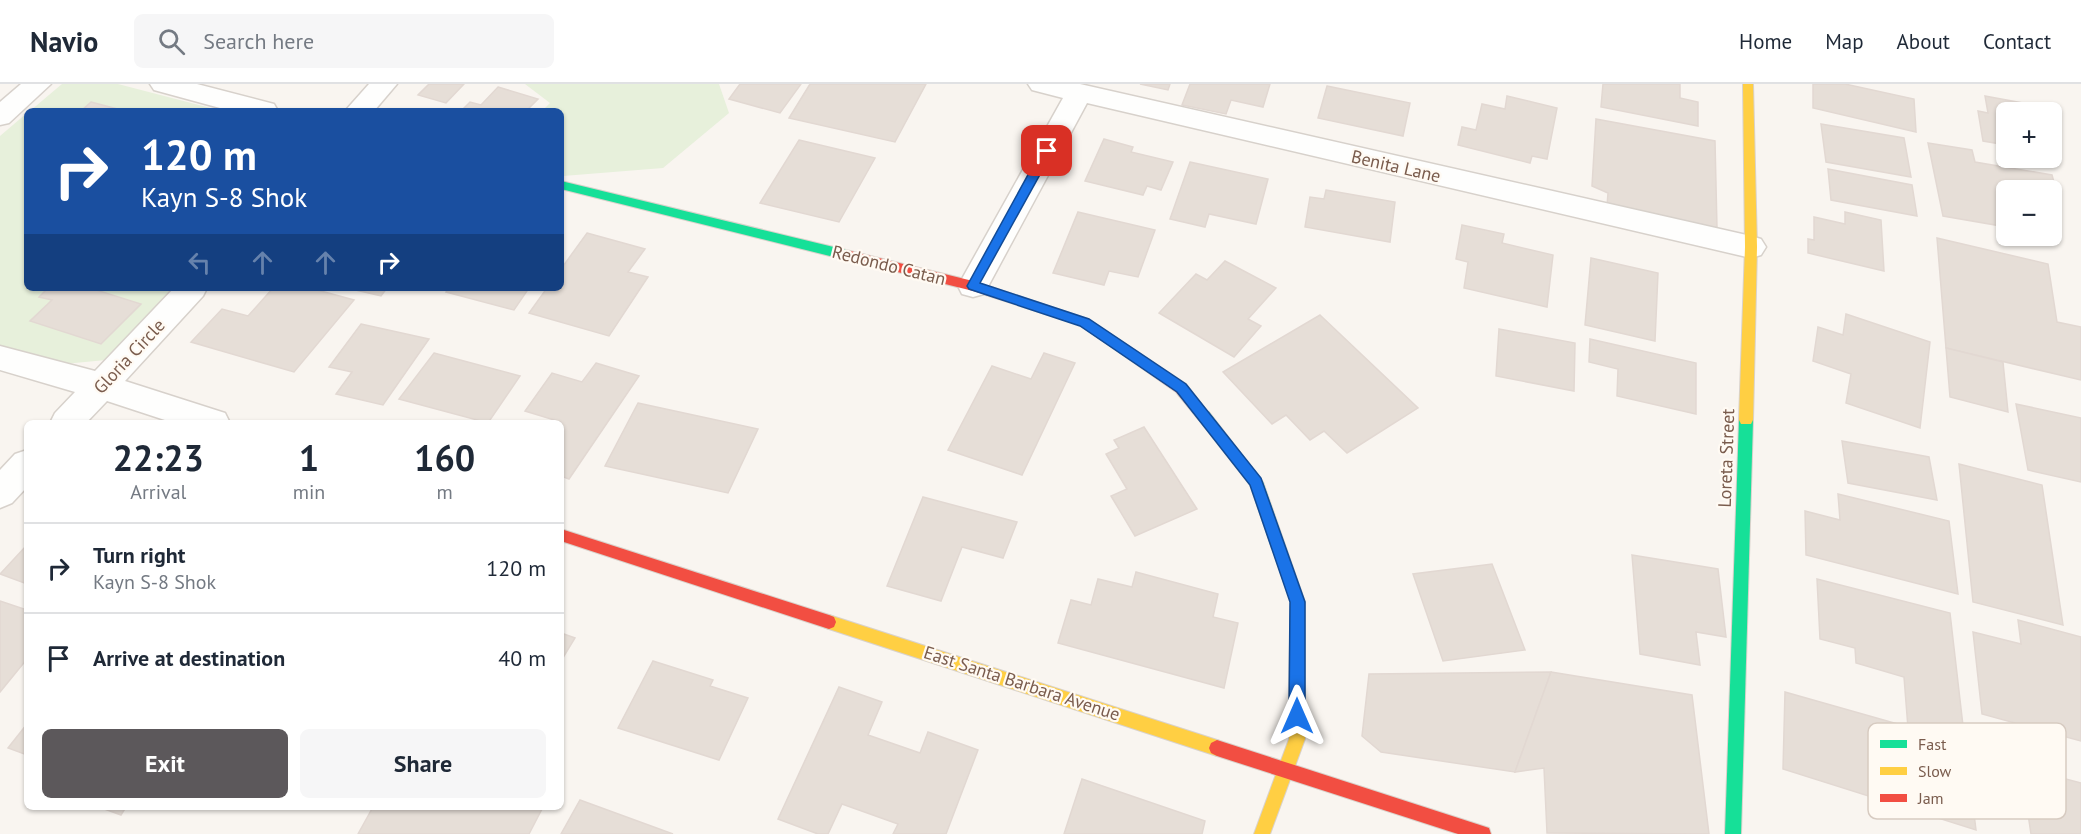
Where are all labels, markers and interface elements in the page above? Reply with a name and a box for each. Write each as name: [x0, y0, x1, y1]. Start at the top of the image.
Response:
search box: [134, 14, 554, 68]
text: Navio: [30, 23, 98, 60]
icon: search: [155, 25, 188, 58]
text: Search here: [203, 27, 314, 55]
text: Home: [1739, 28, 1792, 55]
text: Map: [1825, 28, 1864, 55]
text: About: [1897, 28, 1950, 55]
text: Contact: [1983, 28, 2051, 55]
map controls: [1996, 102, 2062, 246]
button: +: [1996, 102, 2062, 168]
pin: [1021, 125, 1072, 176]
text: 120 m: [141, 127, 257, 182]
icon: right: [42, 132, 120, 210]
icon: arrive: [1030, 134, 1063, 167]
street label: Benita Lane: [1349, 145, 1443, 187]
text: Kayn S-8 Shok: [141, 180, 307, 214]
button: −: [1996, 180, 2062, 246]
street label: Redondo Catan: [830, 240, 948, 290]
icon: left: [183, 246, 216, 279]
icon: ahead: [246, 246, 279, 279]
icon: ahead: [309, 246, 342, 279]
icon: right: [372, 246, 405, 279]
street label: Gloria Circle: [88, 314, 170, 398]
street label: Loreta Street: [1713, 408, 1739, 508]
text: 22:23: [113, 434, 204, 481]
text: 1: [299, 434, 319, 481]
text: 160: [414, 434, 475, 481]
text: Arrival: [130, 479, 186, 505]
text: min: [293, 479, 325, 505]
text: m: [437, 479, 453, 505]
text: Turn right: [93, 541, 185, 569]
icon: right: [42, 552, 75, 585]
text: 120 m: [486, 554, 546, 582]
text: Kayn S-8 Shok: [93, 569, 216, 595]
street label: East Santa Barbara Avenue: [921, 640, 1123, 726]
icon: arrive: [42, 642, 75, 675]
text: Arrive at destination: [93, 644, 285, 672]
text: 40 m: [498, 644, 546, 672]
position arrow: [1265, 684, 1329, 748]
legend: [1868, 723, 2066, 819]
button: Exit: [42, 729, 288, 798]
button: Share: [300, 729, 546, 798]
text: Fast: [1918, 734, 1947, 754]
text: Slow: [1918, 761, 1952, 781]
text: Jam: [1917, 788, 1944, 808]

